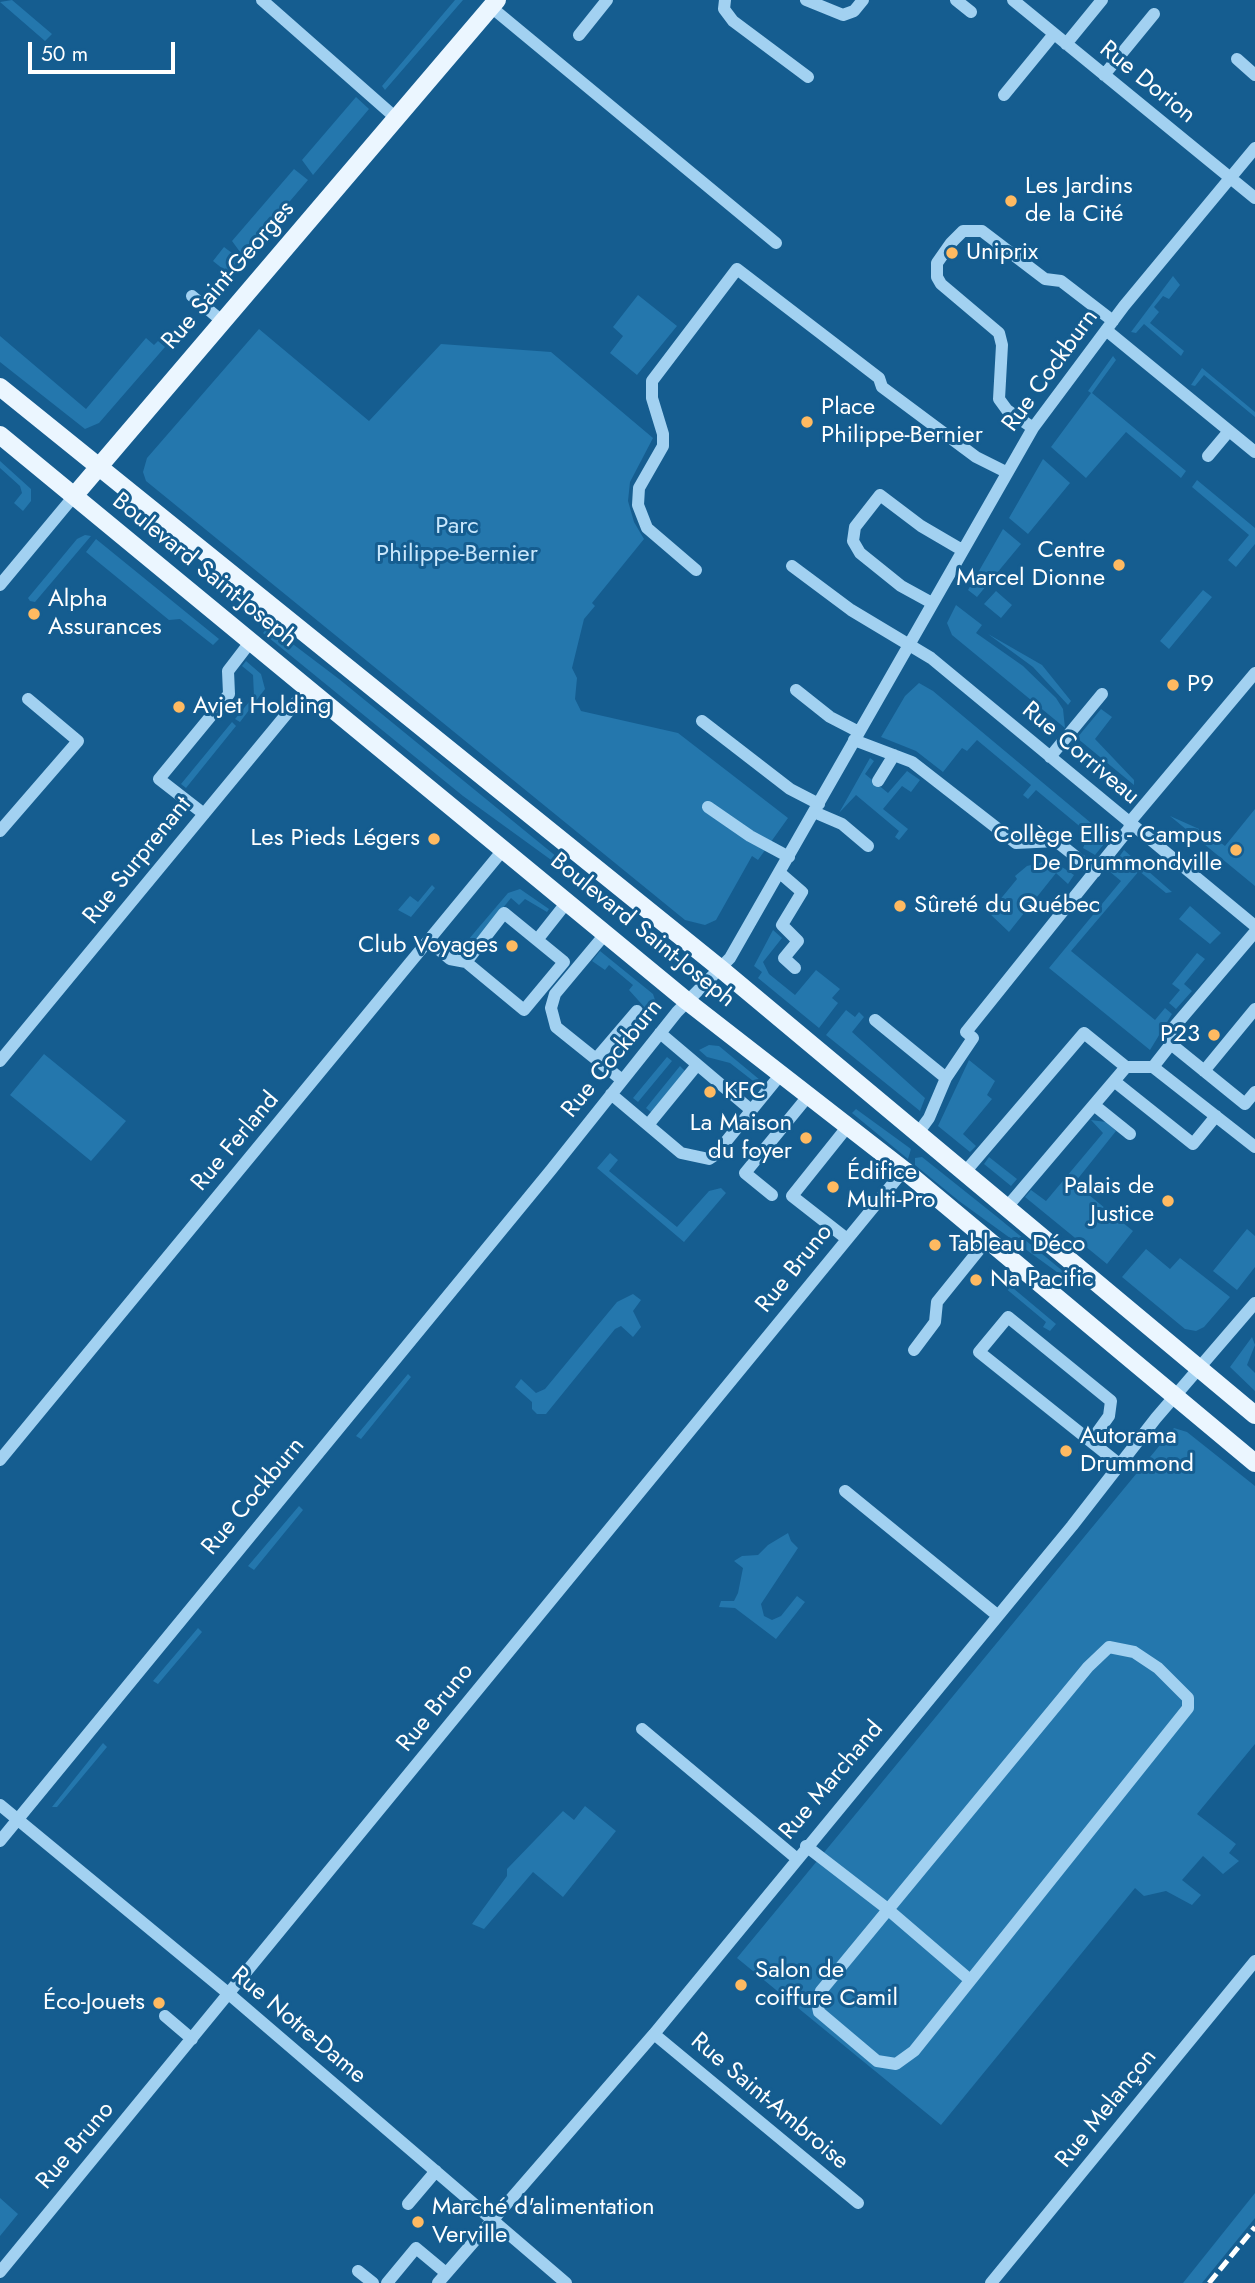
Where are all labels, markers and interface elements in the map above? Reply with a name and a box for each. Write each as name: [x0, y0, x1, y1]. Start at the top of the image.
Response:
scale bar: [32, 28, 178, 72]
street label: Rue Dorion: [1093, 36, 1201, 130]
text: 50 m: [41, 39, 88, 69]
place label: Les Jardins de la Cité: [1025, 173, 1133, 229]
marker: Les Jardins de la Cité: [1003, 193, 1019, 209]
street label: Rue Saint-Georges: [157, 196, 301, 356]
place label: Uniprix: [966, 239, 1038, 267]
marker: Uniprix: [944, 245, 960, 261]
street label: Rue Cockburn: [997, 304, 1105, 438]
place label: Place Philippe-Bernier: [821, 394, 983, 450]
marker: Place Philippe-Bernier: [799, 414, 815, 430]
street label: Boulevard Saint-Joseph: [106, 488, 302, 654]
park label: Parc Philippe-Bernier: [376, 513, 538, 569]
place label: Centre Marcel Dionne: [956, 537, 1105, 593]
marker: Centre Marcel Dionne: [1111, 557, 1127, 573]
place label: Alpha Assurances: [48, 586, 162, 642]
marker: Alpha Assurances: [26, 606, 42, 622]
place label: P9: [1187, 671, 1214, 699]
marker: P9: [1165, 677, 1181, 693]
place label: Avjet Holding: [193, 693, 332, 721]
street label: Rue Corriveau: [1015, 697, 1145, 811]
marker: Avjet Holding: [171, 699, 187, 715]
street label: Rue Surprenant: [78, 791, 198, 931]
place label: Collège Ellis - Campus De Drummondville: [994, 822, 1222, 878]
place label: Les Pieds Légers: [251, 825, 420, 853]
marker: Les Pieds Légers: [426, 831, 442, 847]
marker: Collège Ellis - Campus De Drummondville: [1228, 842, 1244, 858]
street label: Boulevard Saint-Joseph: [544, 848, 740, 1014]
place label: Sûreté du Québec: [914, 892, 1100, 920]
marker: Sûreté du Québec: [892, 898, 908, 914]
place label: Club Voyages: [358, 932, 498, 960]
marker: Club Voyages: [504, 938, 520, 954]
street label: Rue Cockburn: [556, 994, 670, 1124]
place label: P23: [1160, 1021, 1200, 1049]
marker: P23: [1206, 1027, 1222, 1043]
place label: KFC: [724, 1078, 766, 1106]
marker: KFC: [702, 1084, 718, 1100]
street label: Rue Ferland: [186, 1086, 286, 1198]
place label: La Maison du foyer: [690, 1110, 792, 1166]
marker: La Maison du foyer: [798, 1130, 814, 1146]
place label: Édifice Multi-Pro: [847, 1159, 935, 1215]
place label: Palais de Justice: [1064, 1173, 1154, 1229]
marker: Édifice Multi-Pro: [825, 1179, 841, 1195]
marker: Palais de Justice: [1160, 1193, 1176, 1209]
street label: Rue Bruno: [751, 1219, 839, 1319]
place label: Tableau Déco: [949, 1231, 1085, 1259]
marker: Tableau Déco: [927, 1237, 943, 1253]
place label: Na Pacific: [990, 1266, 1094, 1294]
marker: Na Pacific: [968, 1272, 984, 1288]
place label: Autorama Drummond: [1080, 1423, 1194, 1479]
street label: Rue Cockburn: [197, 1432, 311, 1562]
marker: Autorama Drummond: [1058, 1443, 1074, 1459]
street label: Rue Bruno: [392, 1658, 480, 1758]
street label: Rue Marchand: [774, 1716, 890, 1846]
place label: Salon de coiffure Camil: [755, 1957, 898, 2013]
street label: Rue Notre-Dame: [225, 1961, 371, 2091]
marker: Salon de coiffure Camil: [733, 1977, 749, 1993]
place label: Éco-Jouets: [43, 1989, 145, 2017]
marker: Éco-Jouets: [151, 1995, 167, 2011]
street label: Rue Saint-Ambroise: [684, 2028, 854, 2176]
street label: Rue Melançon: [1050, 2044, 1164, 2174]
street label: Rue Bruno: [31, 2096, 121, 2196]
place label: Marché d'alimentation Verville: [432, 2194, 655, 2250]
marker: Marché d'alimentation Verville: [410, 2214, 426, 2230]

